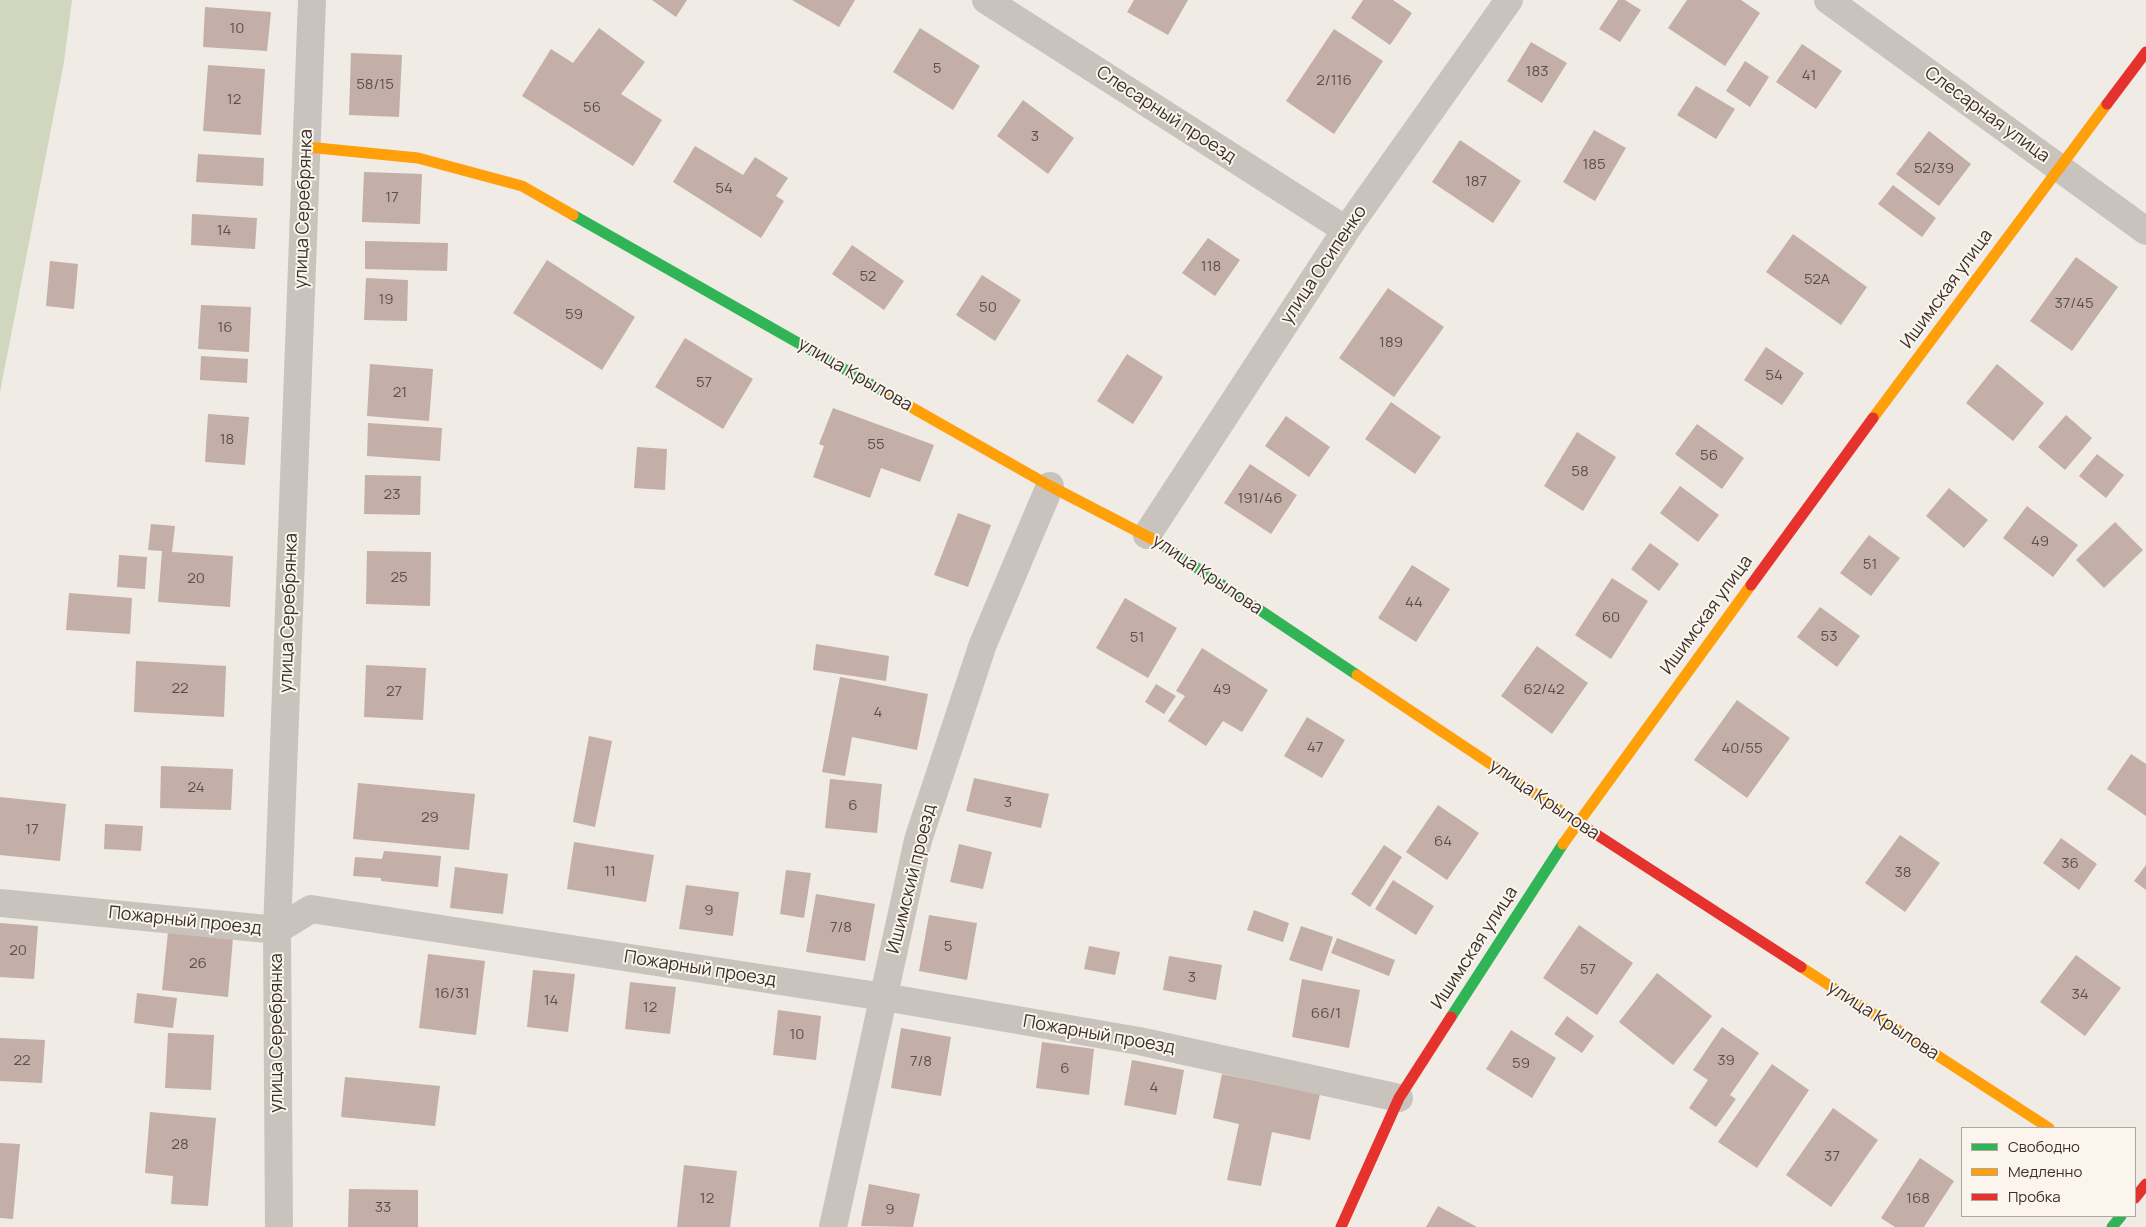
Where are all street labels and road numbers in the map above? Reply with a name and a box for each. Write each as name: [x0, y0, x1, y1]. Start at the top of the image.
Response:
street label: Слесарный проезд: [1092, 62, 1240, 168]
street label: Слесарная улица: [1920, 62, 2054, 168]
street label: улица Серебрянка: [290, 129, 318, 289]
street label: улица Осипенко: [1276, 202, 1372, 328]
street label: Ишимская улица: [1897, 225, 1997, 353]
street label: улица Крылова: [794, 334, 916, 416]
street label: улица Крылова: [1148, 530, 1266, 620]
street label: улица Серебрянка: [275, 533, 303, 693]
street label: Ишимская улица: [1657, 551, 1757, 679]
street label: улица Крылова: [1485, 755, 1603, 845]
street label: Ишимский проезд: [883, 802, 941, 956]
street label: Ишимская улица: [1427, 883, 1523, 1013]
street label: Пожарный проезд: [107, 902, 263, 940]
street label: Пожарный проезд: [622, 946, 778, 992]
street label: улица Серебрянка: [266, 953, 288, 1113]
street label: улица Крылова: [1823, 977, 1943, 1065]
street label: Пожарный проезд: [1021, 1011, 1177, 1059]

